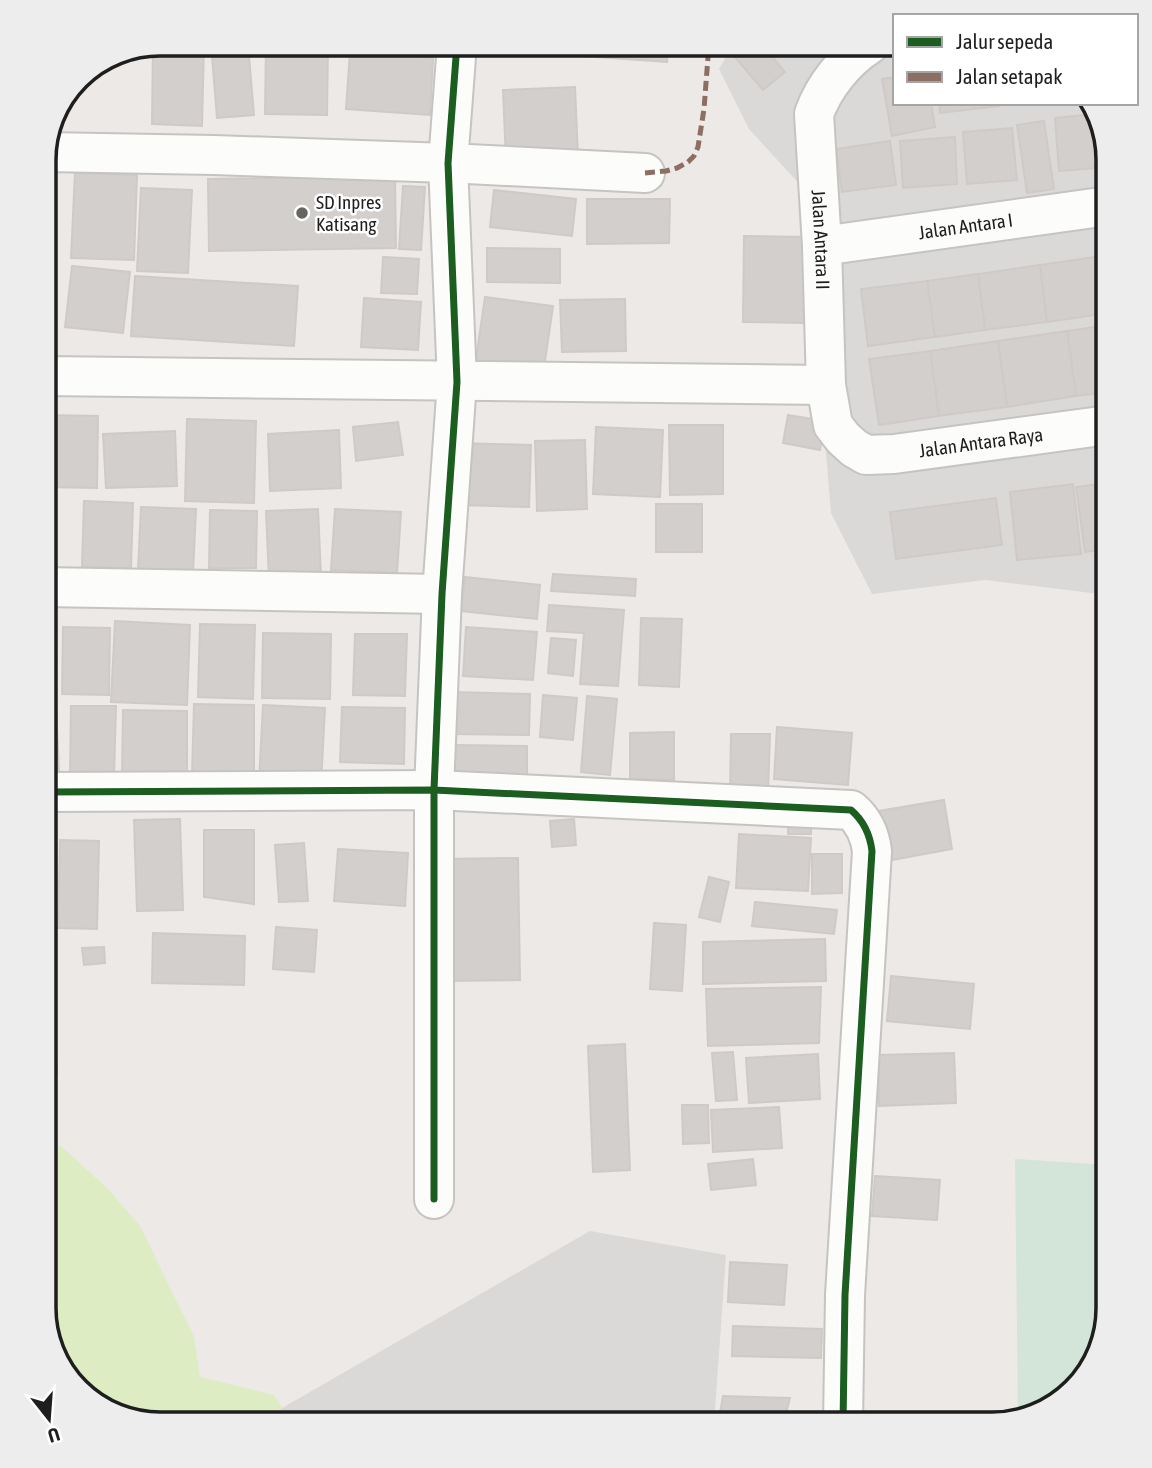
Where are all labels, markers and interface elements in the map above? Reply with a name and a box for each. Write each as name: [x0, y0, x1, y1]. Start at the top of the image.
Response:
legend: [893, 14, 1138, 105]
text: Jalur sepeda: [956, 29, 1053, 53]
text: Jalan setapak: [956, 64, 1063, 88]
street label: Jalan Antara II: [808, 189, 834, 290]
place label: SD Inpres Katisang: [316, 191, 382, 235]
marker: SD Inpres Katisang: [294, 205, 310, 221]
street label: Jalan Antara I: [917, 208, 1014, 243]
street label: Jalan Antara Raya: [918, 423, 1044, 462]
north arrow: [14, 1384, 84, 1454]
text: U: [45, 1423, 63, 1447]

